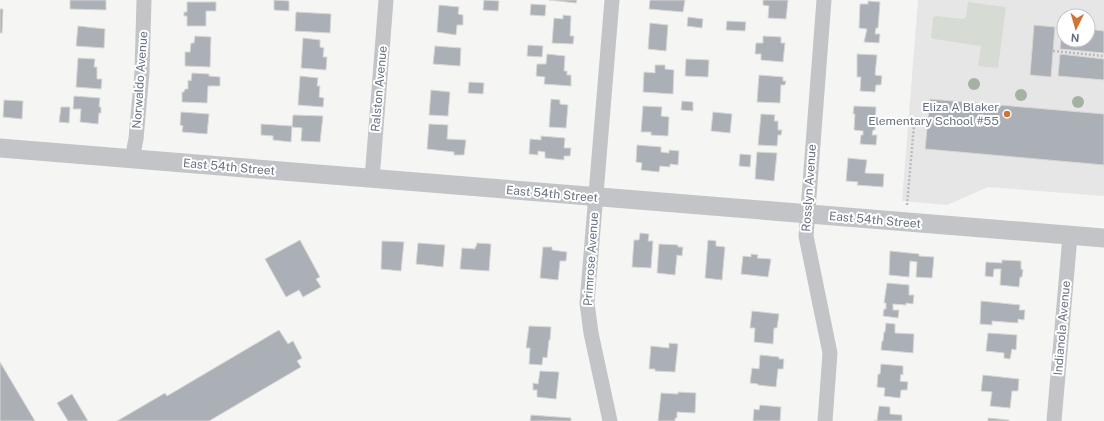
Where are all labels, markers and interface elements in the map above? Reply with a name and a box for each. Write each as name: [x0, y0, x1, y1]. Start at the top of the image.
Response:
north arrow: [1056, 8, 1096, 48]
street label: Norwaldo Avenue: [130, 31, 150, 129]
text: N: [1070, 32, 1080, 44]
street label: Ralston Avenue: [368, 45, 390, 133]
place label: Eliza A Blaker Elementary School #55: [868, 100, 999, 128]
marker: Eliza A Blaker Elementary School #55: [1002, 109, 1012, 119]
street label: Rosslyn Avenue: [799, 144, 819, 232]
street label: East 54th Street: [182, 156, 276, 178]
street label: East 54th Street: [505, 183, 599, 205]
street label: East 54th Street: [828, 209, 922, 231]
street label: Primrose Avenue: [581, 211, 601, 306]
street label: Indianola Avenue: [1051, 280, 1073, 376]

